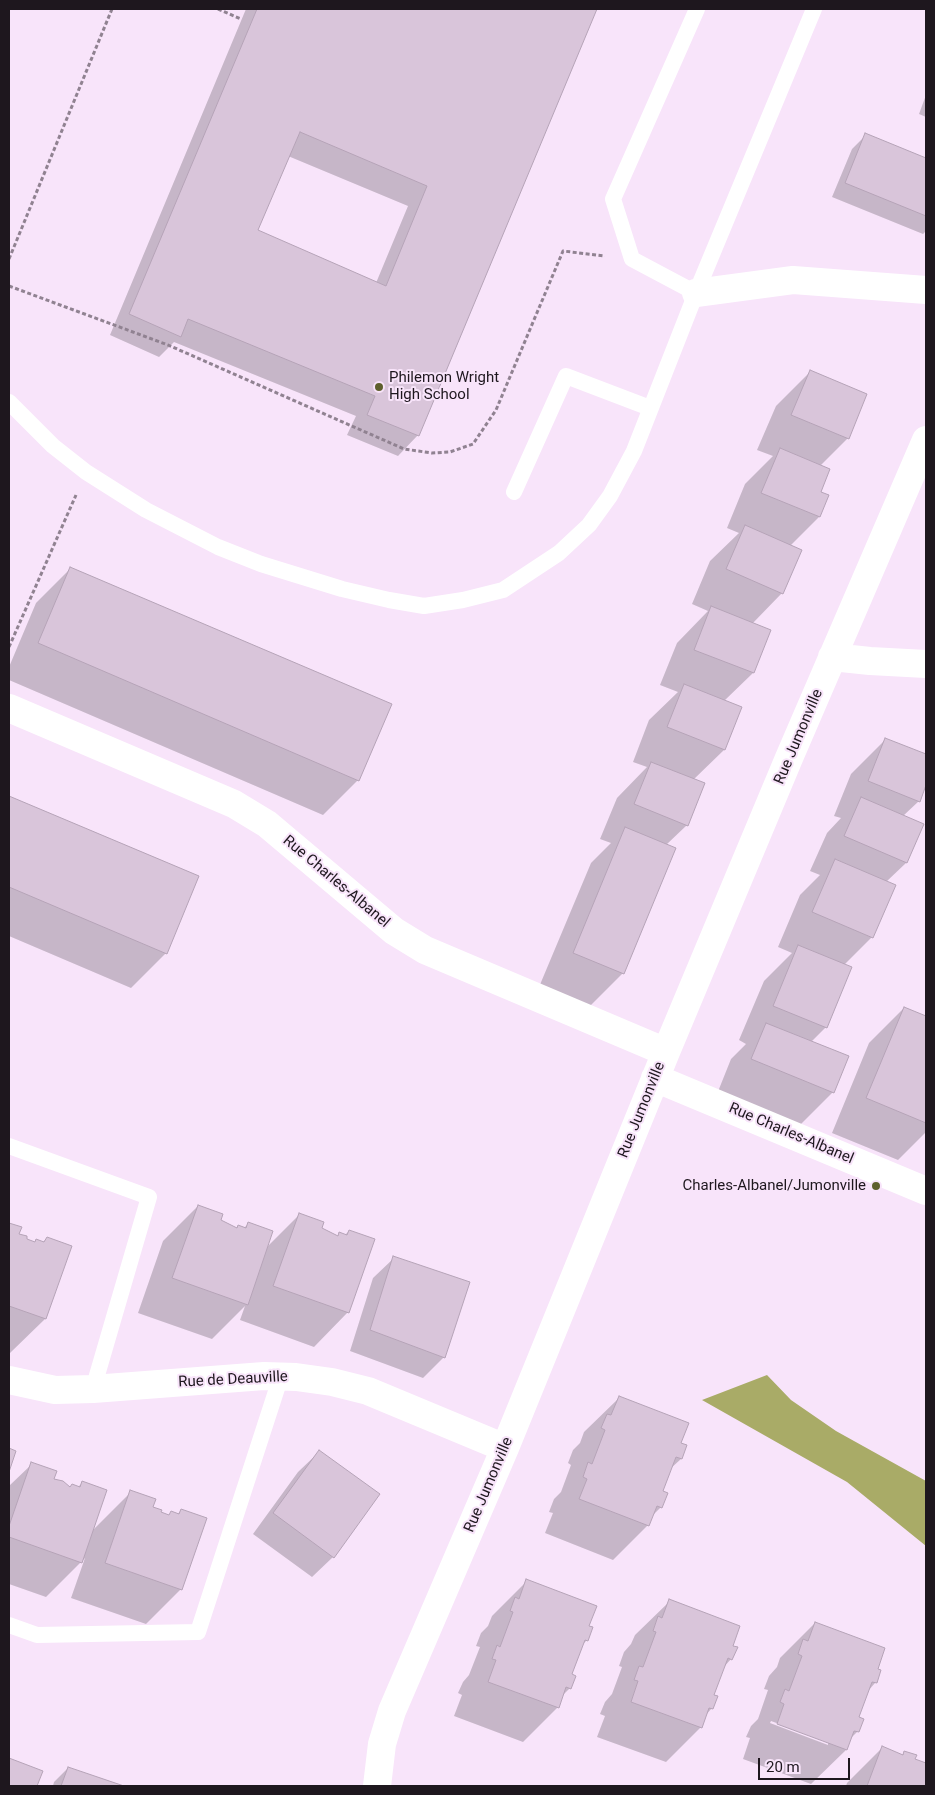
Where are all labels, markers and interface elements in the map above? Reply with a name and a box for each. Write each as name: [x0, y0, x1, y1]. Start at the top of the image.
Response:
place label: Philemon Wright High School: [389, 369, 499, 404]
marker: Philemon Wright High School: [373, 381, 385, 393]
street label: Rue Jumonville: [771, 687, 827, 787]
street label: Rue Charles-Albanel: [279, 832, 393, 932]
street label: Rue Jumonville: [615, 1059, 669, 1161]
street label: Rue Charles-Albanel: [726, 1100, 856, 1168]
place label: Charles-Albanel/Jumonville: [682, 1177, 866, 1195]
marker: Charles-Albanel/Jumonville: [870, 1180, 882, 1192]
street label: Rue de Deauville: [178, 1368, 288, 1392]
street label: Rue Jumonville: [461, 1435, 517, 1535]
scale bar: [760, 1748, 852, 1780]
text: 20 m: [766, 1758, 800, 1776]

